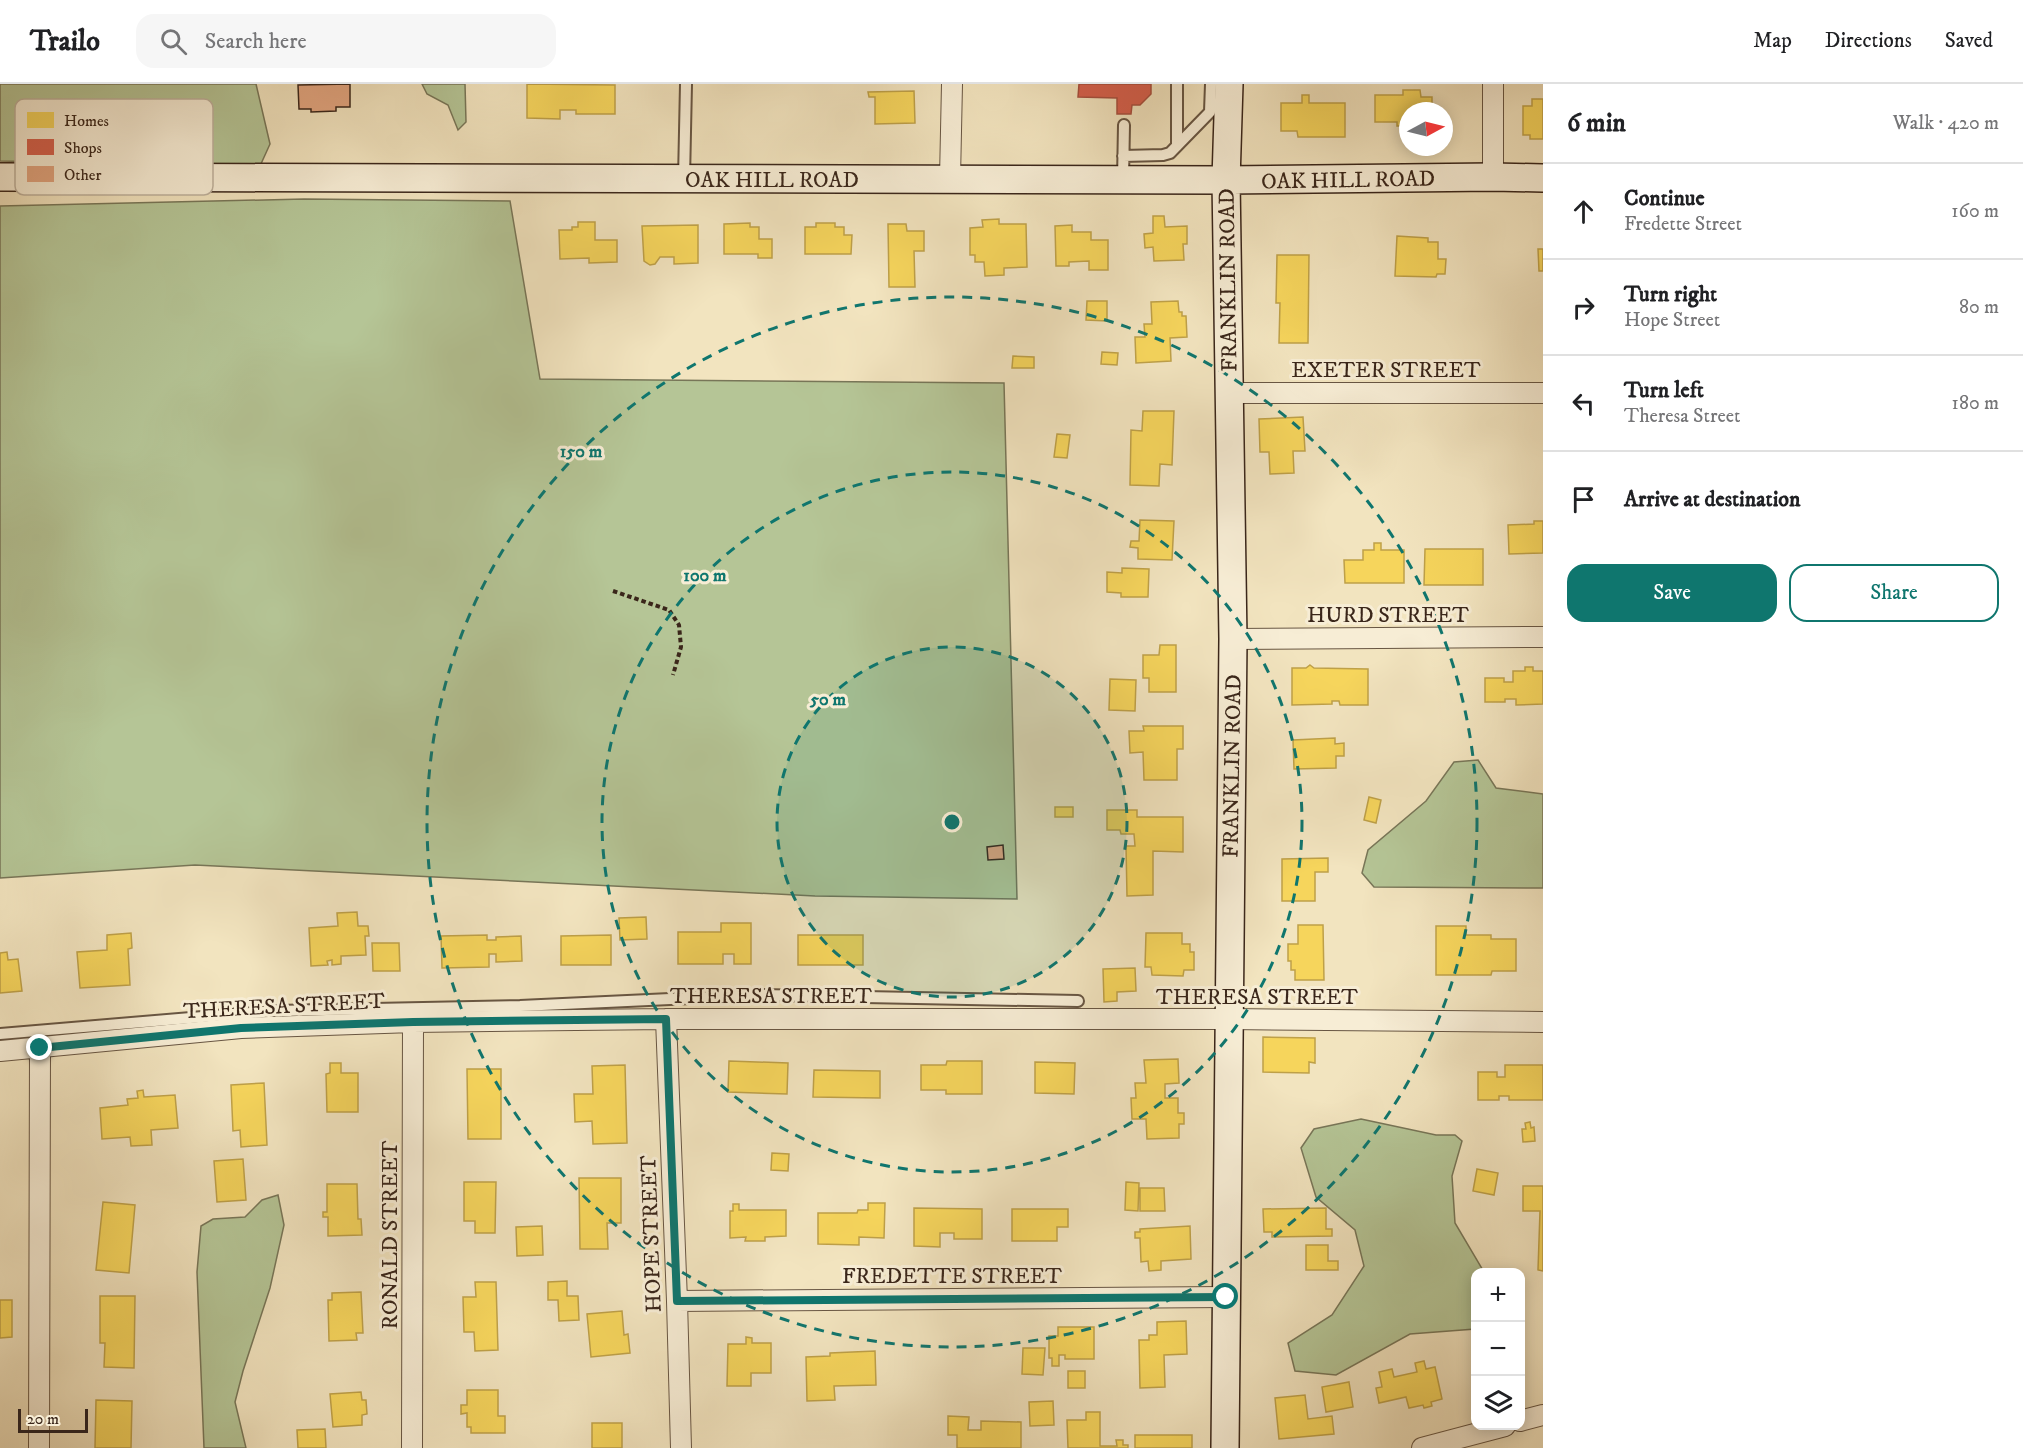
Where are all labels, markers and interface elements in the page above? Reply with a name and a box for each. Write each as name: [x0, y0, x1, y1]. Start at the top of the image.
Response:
search box: [136, 14, 556, 68]
text: Trailo: [30, 24, 100, 59]
icon: search: [157, 25, 190, 58]
text: Search here: [205, 28, 307, 55]
text: Map: [1753, 28, 1792, 54]
text: Directions: [1825, 28, 1912, 54]
text: Saved: [1945, 28, 1993, 54]
legend: [15, 99, 213, 195]
north arrow: [1399, 102, 1453, 156]
text: 6 min: [1567, 107, 1626, 140]
text: Homes: [64, 111, 109, 131]
text: Walk · 420 m: [1893, 111, 1999, 136]
text: Shops: [64, 138, 102, 158]
text: Other: [64, 165, 101, 185]
street label: OAK HILL ROAD: [1261, 165, 1435, 196]
street label: OAK HILL ROAD: [685, 167, 859, 194]
text: Continue: [1624, 185, 1705, 212]
street label: FRANKLIN ROAD: [1213, 188, 1244, 372]
icon: ahead: [1567, 195, 1600, 228]
text: 160 m: [1951, 199, 1999, 224]
text: Fredette Street: [1624, 212, 1742, 237]
text: Turn right: [1624, 281, 1717, 308]
icon: right: [1567, 291, 1600, 324]
text: 80 m: [1959, 295, 1999, 320]
text: Hope Street: [1624, 308, 1720, 333]
street label: EXETER STREET: [1291, 357, 1481, 384]
text: Turn left: [1624, 377, 1704, 404]
icon: left: [1567, 387, 1600, 420]
text: 180 m: [1952, 391, 1999, 416]
text: Theresa Street: [1624, 404, 1740, 429]
text: 150 m: [560, 441, 603, 463]
icon: arrive: [1567, 483, 1600, 516]
text: Arrive at destination: [1624, 486, 1801, 513]
button: Save: [1567, 564, 1777, 622]
button: Share: [1789, 564, 1999, 622]
text: 100 m: [683, 565, 727, 587]
street label: HURD STREET: [1307, 602, 1469, 629]
street label: FRANKLIN ROAD: [1217, 674, 1248, 858]
text: 50 m: [809, 689, 846, 711]
centre of rings: [942, 812, 962, 832]
street label: THERESA STREET: [670, 983, 872, 1010]
street label: THERESA STREET: [1156, 984, 1358, 1011]
street label: THERESA STREET: [183, 988, 386, 1025]
route end: [26, 1034, 52, 1060]
street label: RONALD STREET: [377, 1140, 404, 1330]
street label: HOPE STREET: [635, 1155, 668, 1313]
street label: FREDETTE STREET: [842, 1263, 1062, 1290]
map controls: [1471, 1268, 1525, 1430]
button: +: [1471, 1268, 1525, 1322]
route start: [1212, 1283, 1238, 1309]
button: −: [1471, 1322, 1525, 1376]
button: layers: [1471, 1376, 1525, 1430]
scale bar: [18, 1406, 88, 1434]
text: 20 m: [27, 1409, 59, 1429]

